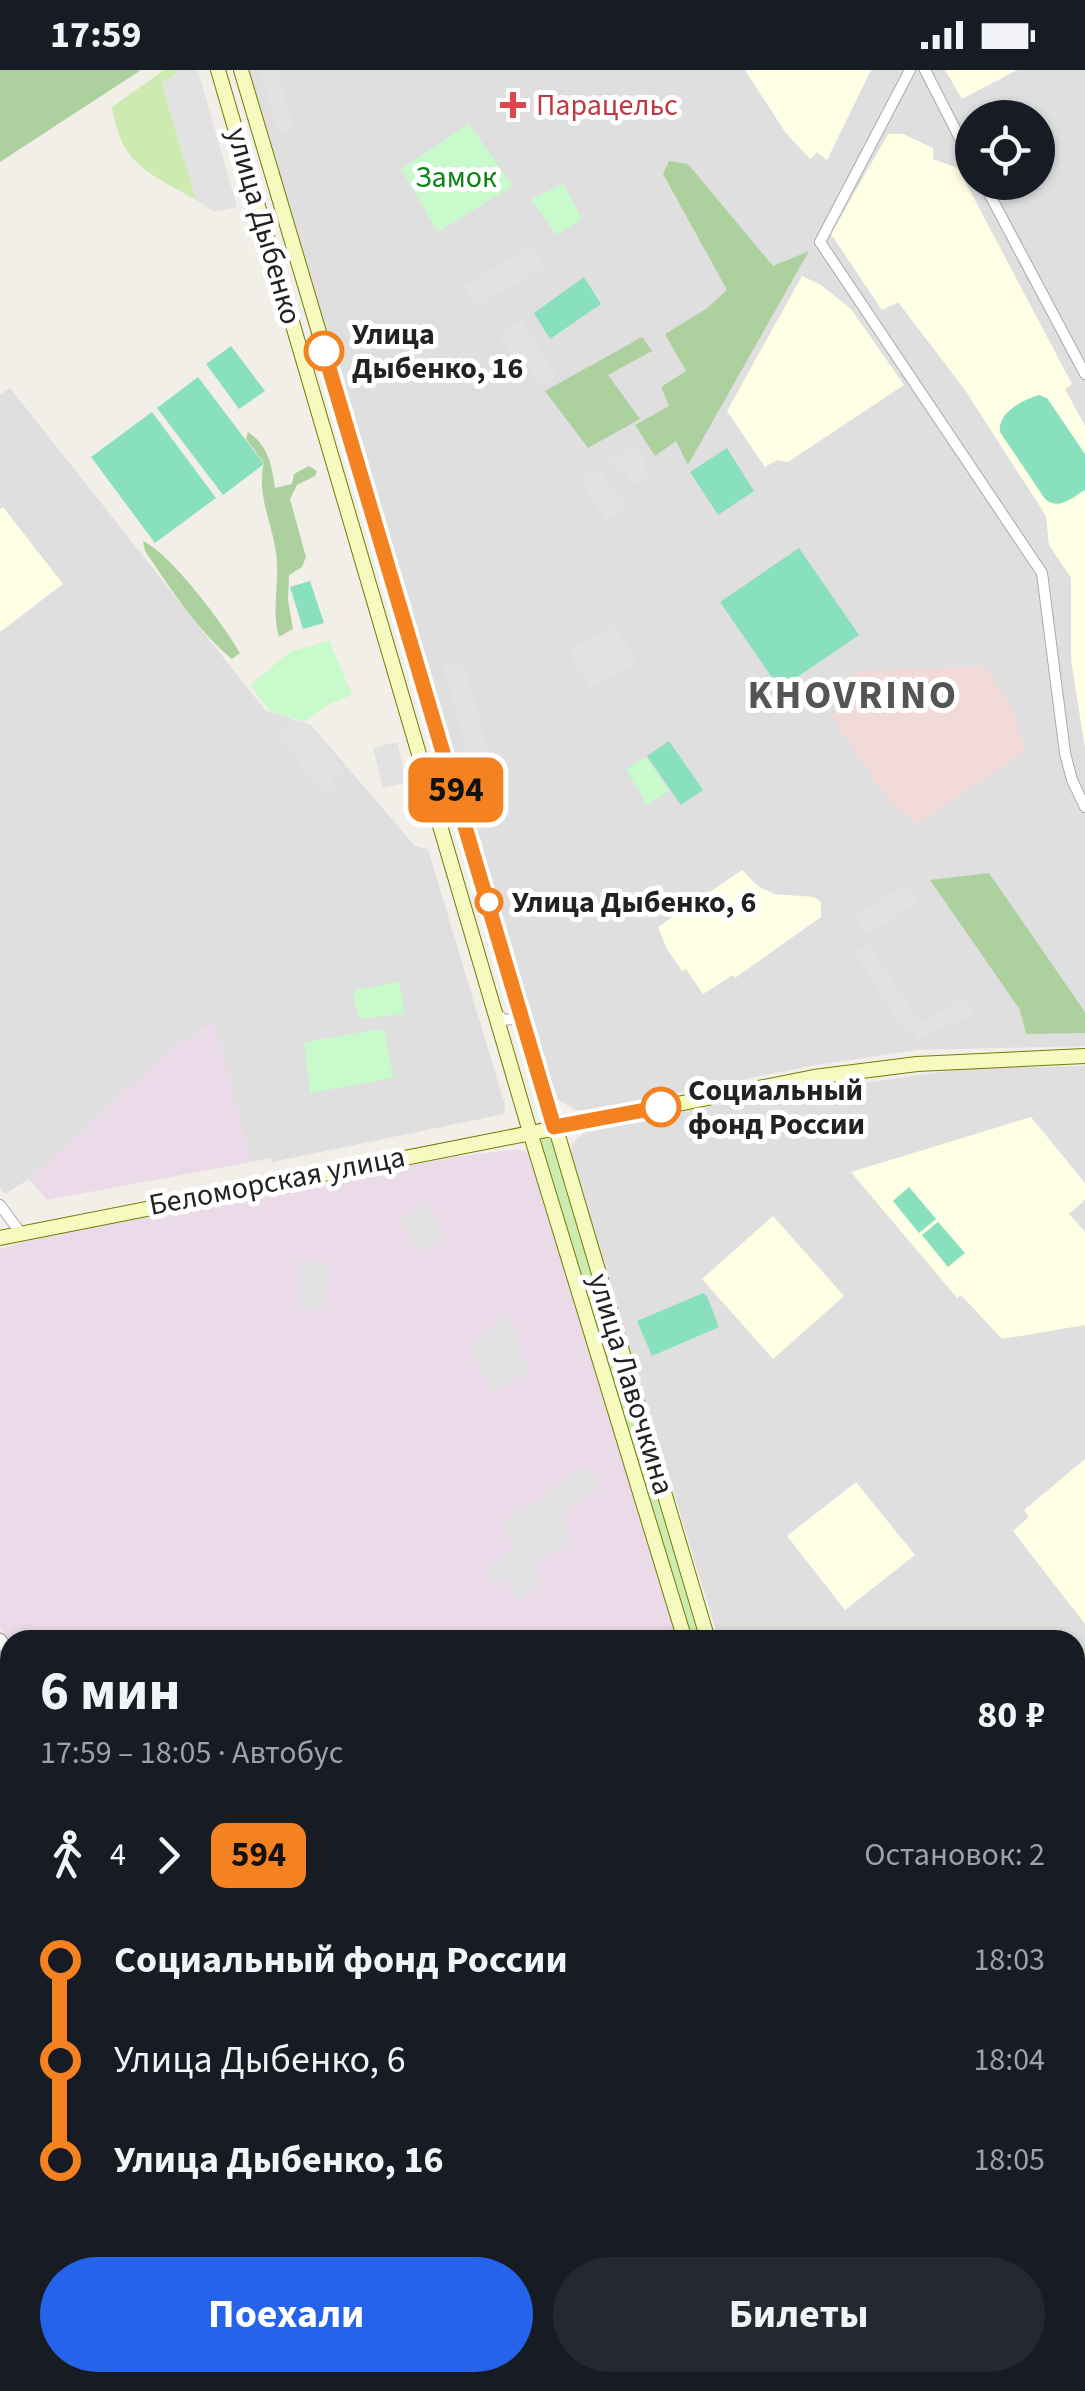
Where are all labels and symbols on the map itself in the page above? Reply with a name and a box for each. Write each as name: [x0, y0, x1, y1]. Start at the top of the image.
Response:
place label: Парацельс: [536, 84, 678, 127]
marker: Парацельс: [500, 92, 526, 118]
street label: улица Дыбенко: [215, 123, 313, 329]
park label: Замок: [415, 156, 497, 199]
place label: Улица Дыбенко, 16: [352, 313, 523, 390]
marker: Улица Дыбенко, 16: [305, 332, 343, 370]
district label: KHOVRINO: [747, 667, 959, 724]
line badge: 594: [398, 758, 514, 822]
place label: Улица Дыбенко, 6: [512, 881, 756, 924]
marker: Улица Дыбенко, 6: [476, 889, 502, 915]
place label: Социальный фонд России: [688, 1069, 865, 1146]
marker: Социальный фонд России: [642, 1088, 680, 1126]
street label: Беломорская улица: [145, 1135, 409, 1227]
street label: улица Лавочкина: [577, 1268, 685, 1500]

